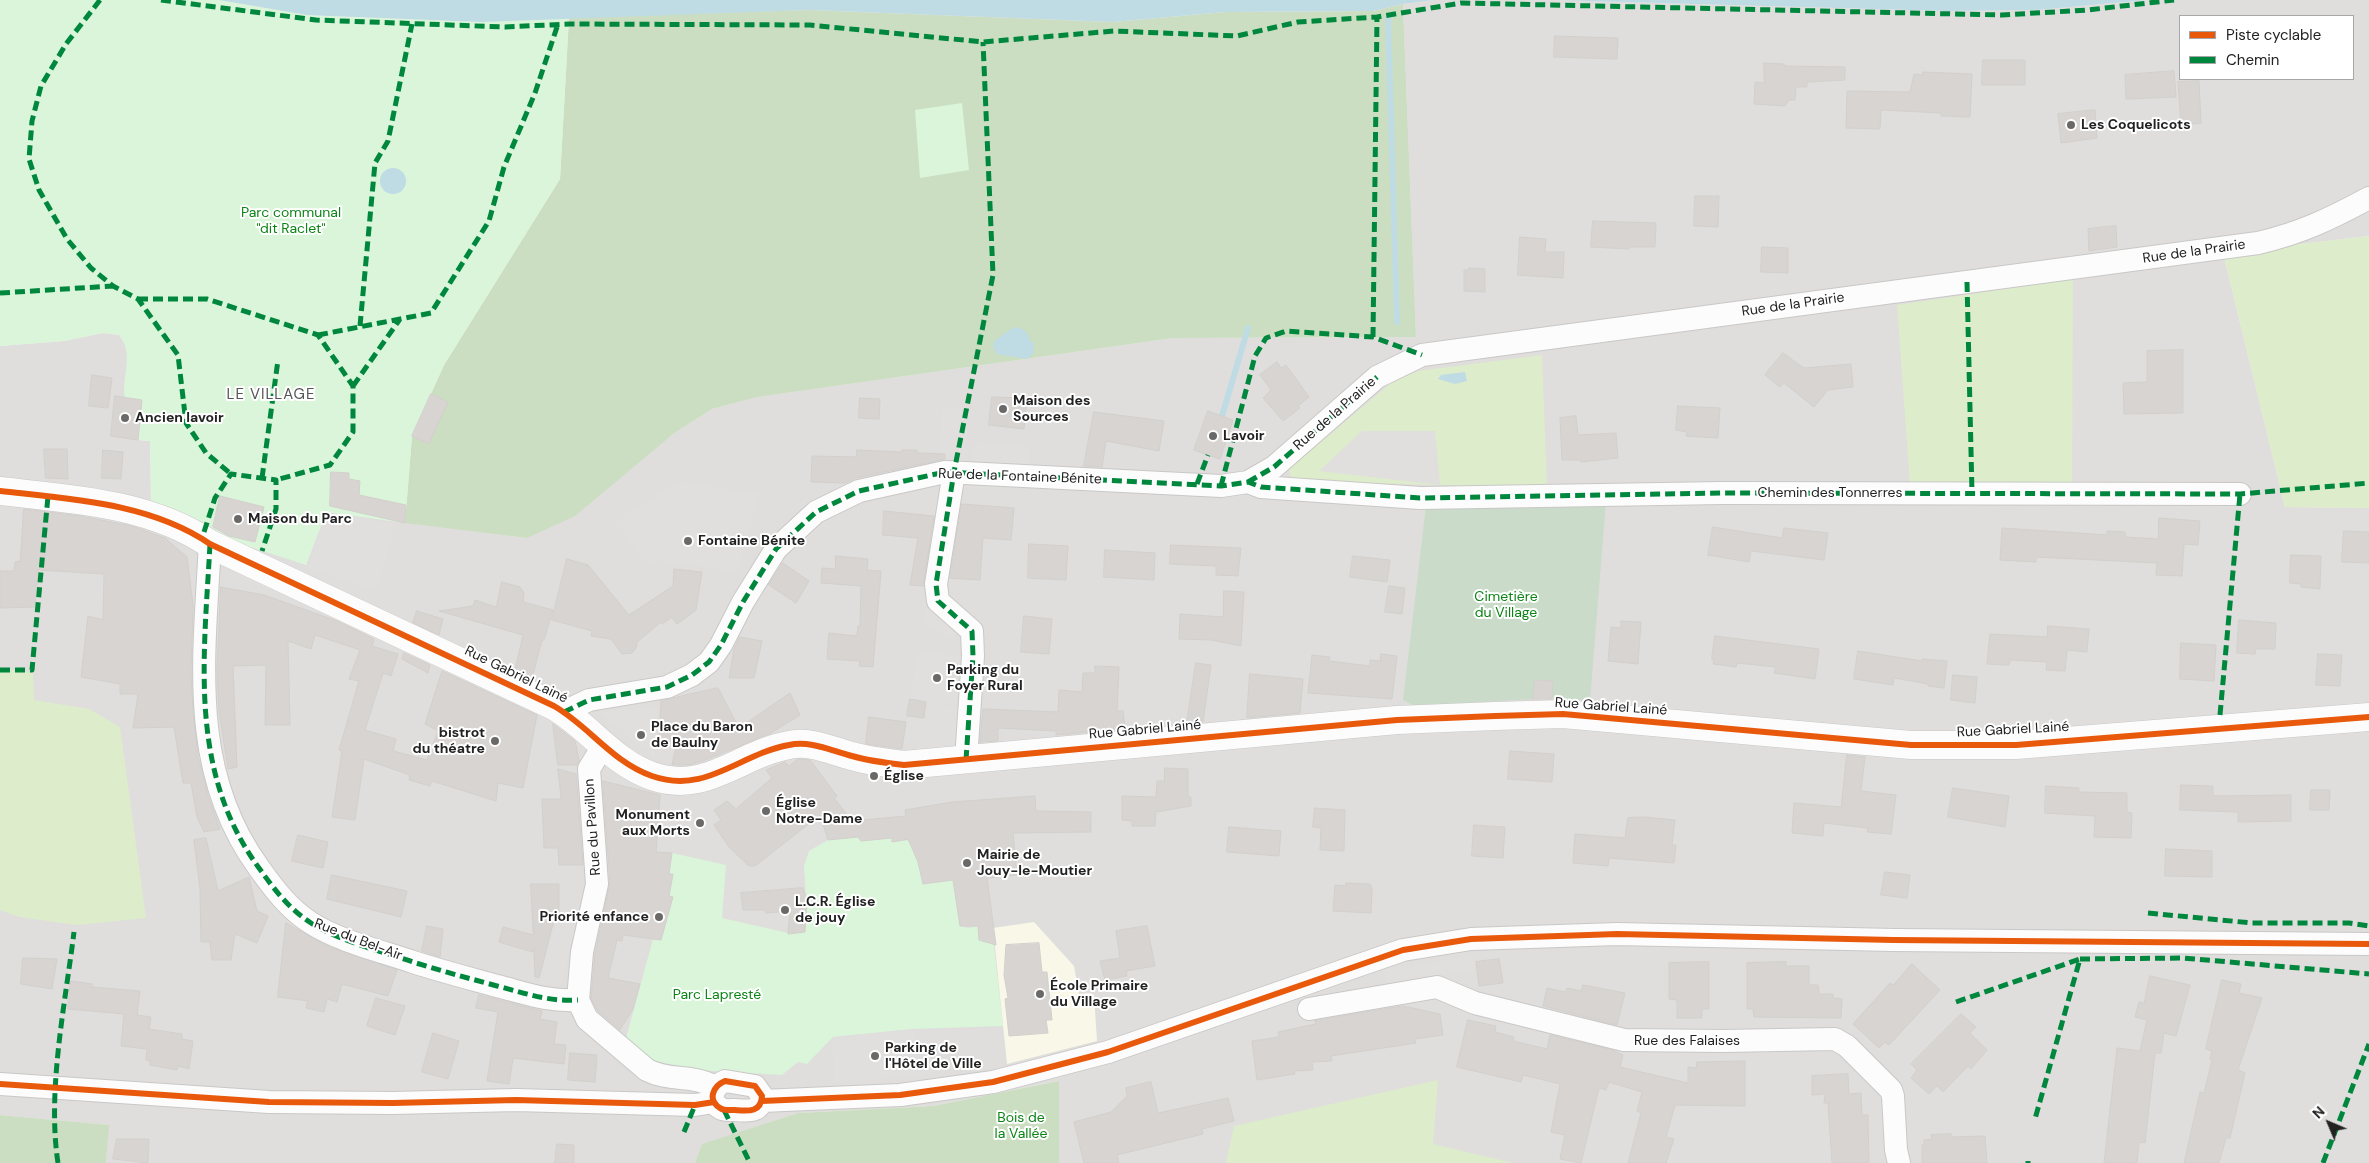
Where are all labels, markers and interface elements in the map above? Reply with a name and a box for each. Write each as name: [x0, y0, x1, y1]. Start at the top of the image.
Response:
legend: [2179, 15, 2354, 80]
text: Piste cyclable: [2226, 25, 2321, 45]
text: Chemin: [2226, 50, 2279, 70]
place label: Les Coquelicots: [2081, 117, 2191, 133]
marker: Les Coquelicots: [2065, 119, 2077, 131]
park label: Parc communal "dit Raclet": [241, 205, 341, 238]
street label: Rue de la Prairie: [2141, 236, 2247, 268]
street label: Rue de la Prairie: [1740, 289, 1846, 321]
street label: Rue de la Prairie: [1290, 374, 1380, 454]
district label: LE VILLAGE: [225, 386, 317, 404]
place label: Maison des Sources: [1013, 393, 1090, 426]
marker: Maison des Sources: [997, 403, 1009, 415]
place label: Ancien lavoir: [135, 410, 224, 426]
marker: Ancien lavoir: [119, 412, 131, 424]
place label: Lavoir: [1223, 428, 1264, 444]
marker: Lavoir: [1207, 430, 1219, 442]
street label: Rue de la Fontaine Bénite: [938, 466, 1102, 488]
street label: Chemin des Tonnerres: [1757, 485, 1903, 501]
place label: Maison du Parc: [248, 511, 352, 527]
marker: Maison du Parc: [232, 513, 244, 525]
place label: Fontaine Bénite: [698, 533, 805, 549]
marker: Fontaine Bénite: [682, 535, 694, 547]
park label: Cimetière du Village: [1474, 589, 1538, 622]
street label: Rue Gabriel Lainé: [462, 643, 570, 707]
place label: Parking du Foyer Rural: [947, 662, 1023, 694]
marker: Parking du Foyer Rural: [931, 672, 943, 684]
street label: Rue Gabriel Lainé: [1554, 695, 1668, 719]
street label: Rue Gabriel Lainé: [1088, 717, 1202, 743]
place label: Place du Baron de Baulny: [651, 719, 753, 752]
street label: Rue Gabriel Lainé: [1956, 719, 2070, 741]
place label: bistrot du théatre: [413, 725, 485, 758]
marker: Place du Baron de Baulny: [635, 729, 647, 741]
marker: bistrot du théatre: [489, 735, 501, 747]
place label: Église: [884, 768, 924, 784]
marker: Église: [868, 770, 880, 782]
street label: Rue du Pavillon: [581, 778, 605, 876]
place label: Église Notre-Dame: [776, 795, 862, 828]
marker: Église Notre-Dame: [760, 805, 772, 817]
place label: Monument aux Morts: [615, 807, 690, 840]
marker: Monument aux Morts: [694, 817, 706, 829]
place label: Mairie de Jouy-le-Moutier: [977, 847, 1092, 880]
marker: Mairie de Jouy-le-Moutier: [961, 857, 973, 869]
place label: L.C.R. Église de jouy: [795, 894, 875, 926]
marker: L.C.R. Église de jouy: [779, 904, 791, 916]
place label: Priorité enfance: [539, 909, 649, 925]
marker: Priorité enfance: [653, 911, 665, 923]
street label: Rue du Bel-Air: [312, 915, 404, 965]
place label: École Primaire du Village: [1050, 978, 1148, 1010]
park label: Parc Lapresté: [673, 987, 761, 1003]
marker: École Primaire du Village: [1034, 988, 1046, 1000]
street label: Rue des Falaises: [1634, 1033, 1740, 1049]
place label: Parking de l'Hôtel de Ville: [885, 1040, 982, 1072]
marker: Parking de l'Hôtel de Ville: [869, 1050, 881, 1062]
north arrow: [2304, 1098, 2354, 1148]
text: N: [2308, 1102, 2328, 1122]
park label: Bois de la Vallée: [995, 1110, 1047, 1142]

